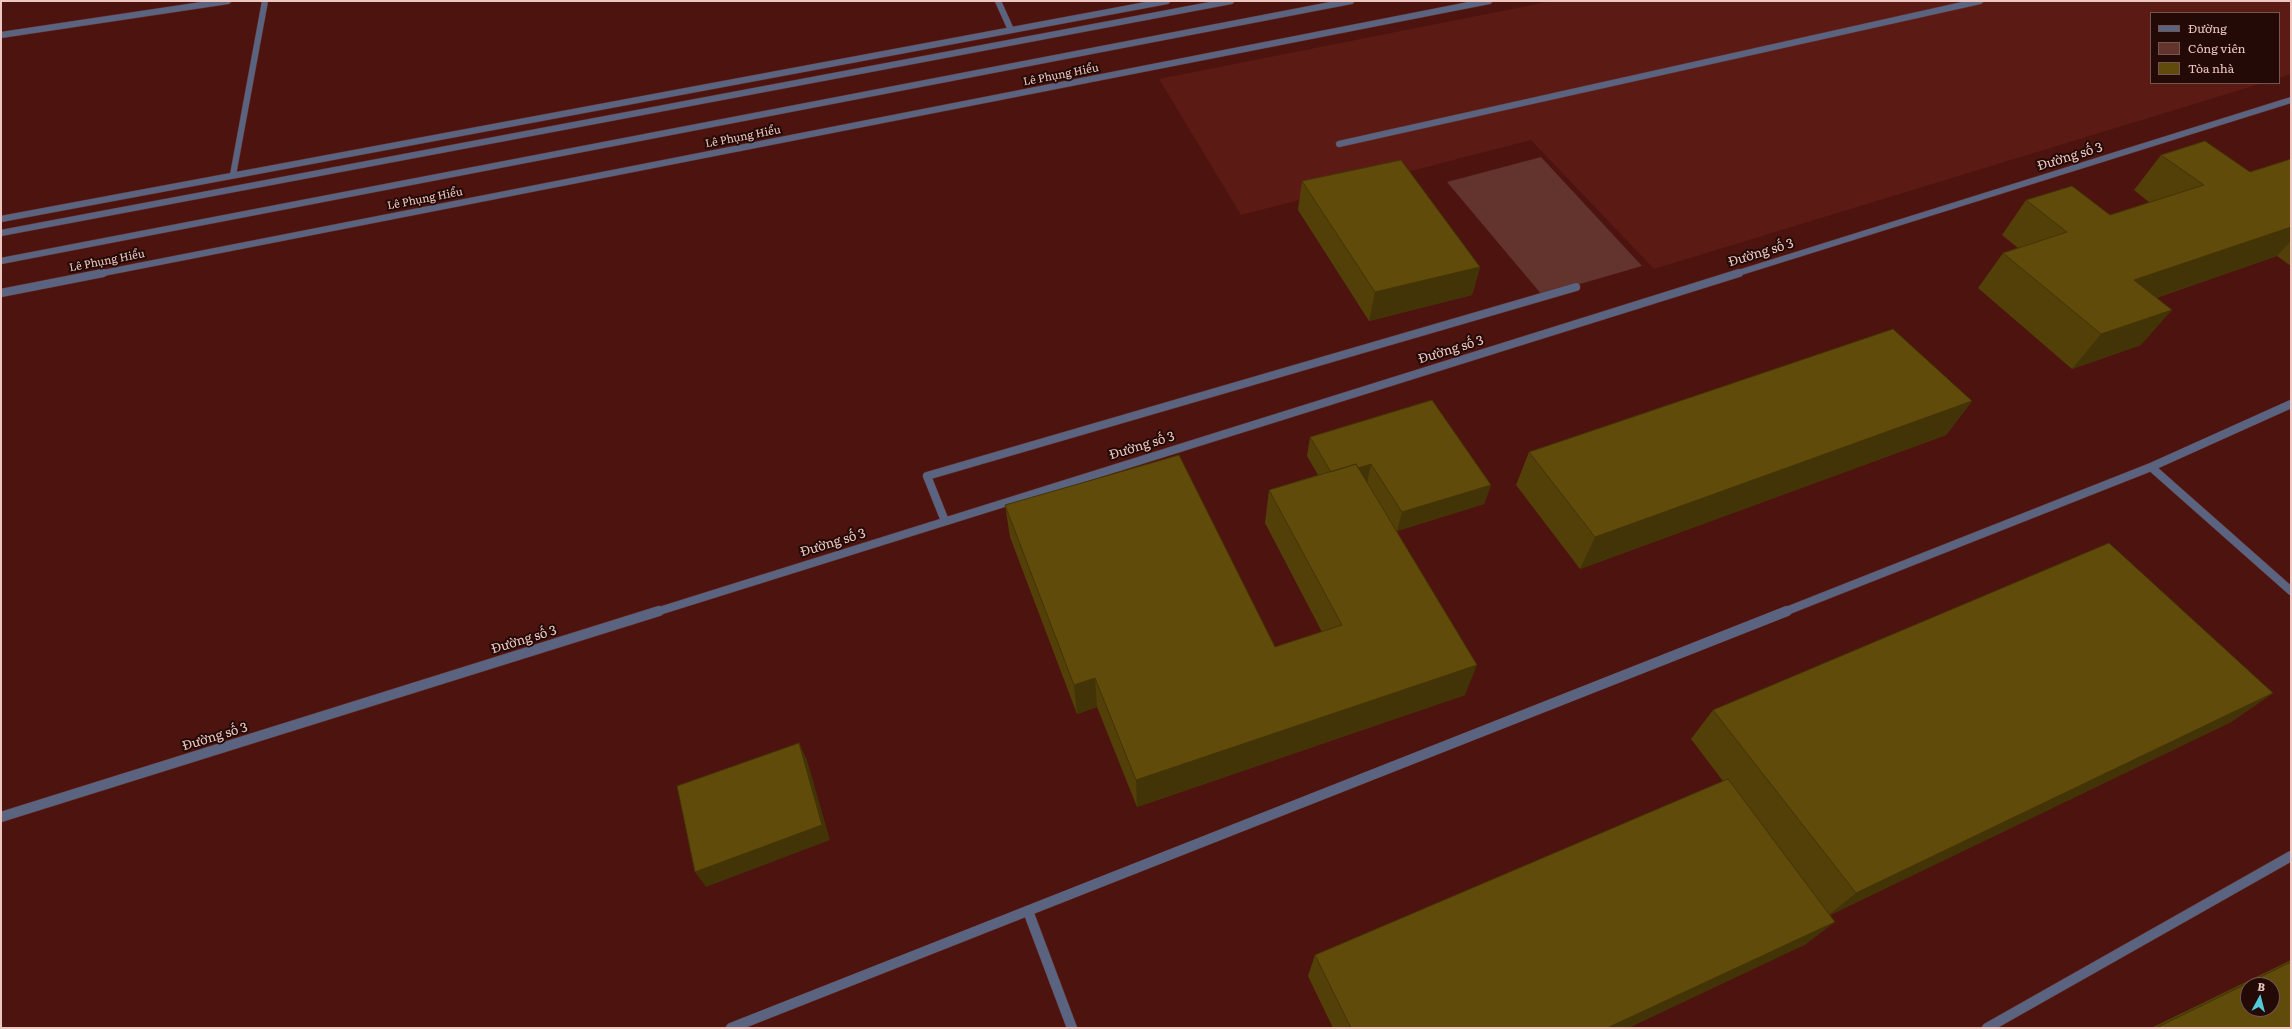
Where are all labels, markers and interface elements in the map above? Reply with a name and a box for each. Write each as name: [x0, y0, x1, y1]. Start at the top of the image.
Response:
legend: [2150, 12, 2280, 84]
text: Đường: [2188, 19, 2227, 37]
text: Công viên: [2188, 39, 2246, 57]
text: Tòa nhà: [2188, 59, 2234, 77]
street label: Lê Phụng Hiểu: [1022, 61, 1100, 89]
street label: Lê Phụng Hiểu: [704, 123, 782, 151]
street label: Đường số 3: [2035, 140, 2105, 174]
street label: Lê Phụng Hiểu: [386, 185, 464, 213]
street label: Đường số 3: [1726, 236, 1796, 270]
street label: Lê Phụng Hiểu: [68, 247, 146, 275]
street label: Đường số 3: [1416, 333, 1486, 367]
street label: Đường số 3: [1107, 429, 1177, 463]
street label: Đường số 3: [798, 526, 868, 560]
street label: Đường số 3: [489, 623, 559, 657]
street label: Đường số 3: [180, 720, 250, 754]
north arrow: [2240, 977, 2280, 1017]
text: B: [2257, 978, 2266, 994]

